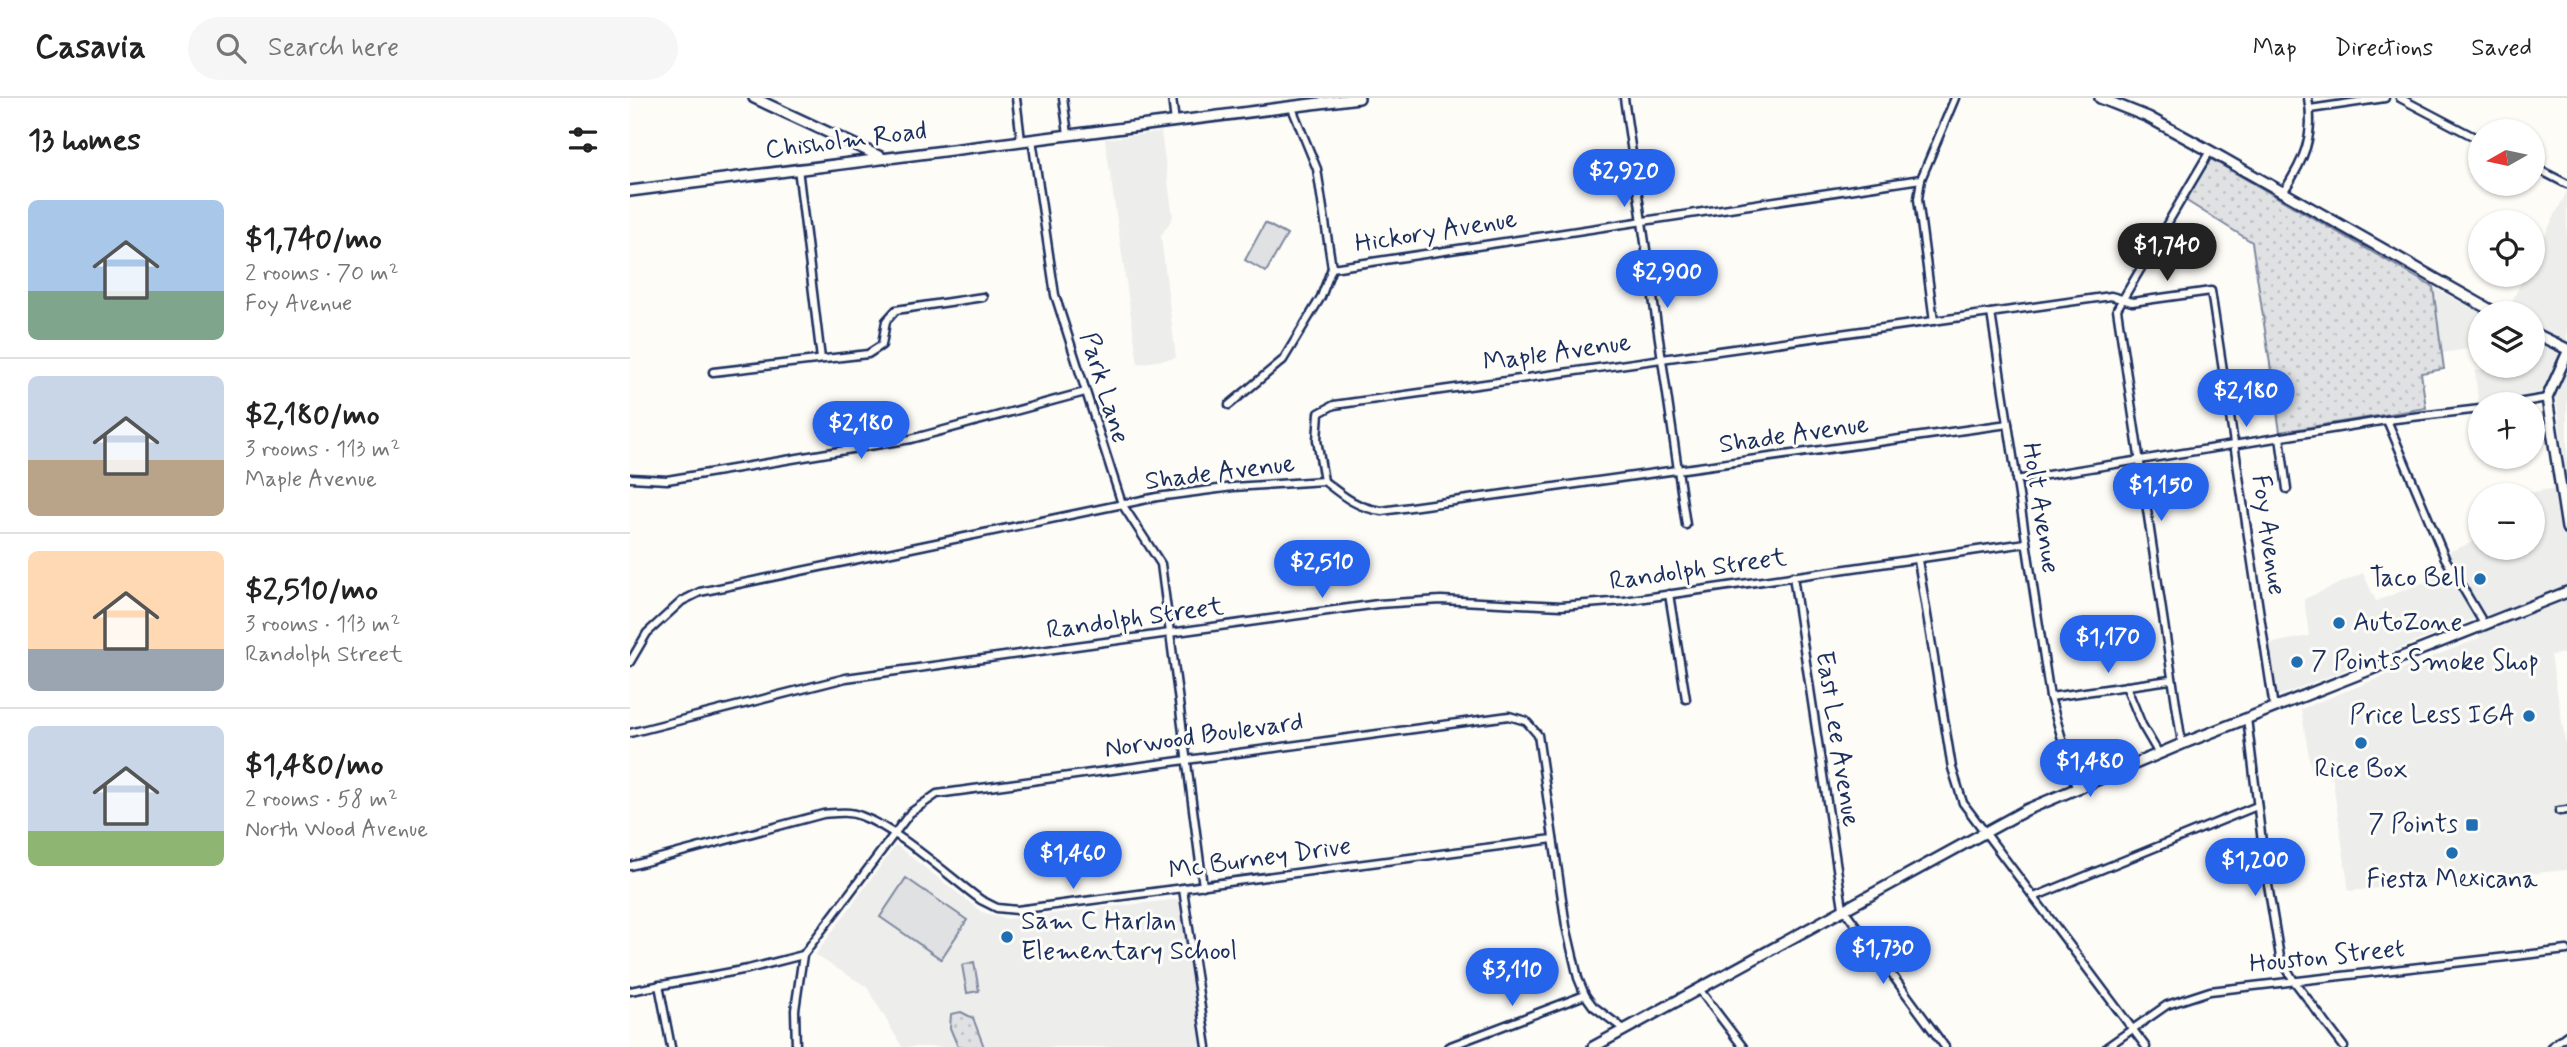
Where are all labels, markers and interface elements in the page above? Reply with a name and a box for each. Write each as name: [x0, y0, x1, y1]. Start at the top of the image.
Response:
search box: [188, 17, 678, 80]
text: Casavia: [35, 26, 146, 70]
icon: search: [212, 29, 250, 67]
text: Search here: [268, 31, 399, 65]
text: Map: [2253, 33, 2297, 64]
text: Directions: [2335, 33, 2433, 64]
text: Saved: [2471, 33, 2532, 64]
street label: Chisholm Road: [763, 114, 929, 168]
north arrow: [2468, 119, 2544, 196]
map controls: [2468, 119, 2545, 560]
text: 13 homes: [28, 121, 141, 160]
icon: filters: [564, 121, 602, 159]
pin: $2,920: [1567, 150, 1681, 209]
text: $2,920: [1589, 157, 1659, 187]
street label: Hickory Avenue: [1352, 202, 1520, 262]
button: locate: [2468, 210, 2545, 287]
text: $1,740/mo: [245, 220, 382, 259]
pin: $1,740: [2110, 223, 2224, 283]
icon: home: [84, 228, 168, 312]
text: $1,740: [2134, 231, 2200, 261]
pin: $2,900: [1610, 250, 1724, 310]
text: $2,900: [1632, 258, 1702, 288]
text: 2 rooms · 70 m²: [245, 259, 399, 289]
text: Foy Avenue: [245, 289, 352, 319]
button: layers: [2468, 301, 2545, 378]
street label: Maple Avenue: [1481, 326, 1633, 380]
street label: Park Lane: [1071, 328, 1137, 448]
pin: $2,180: [2189, 370, 2303, 429]
text: $2,180: [2214, 377, 2278, 407]
button: +: [2468, 392, 2545, 469]
text: $2,180/mo: [245, 396, 380, 435]
pin: $2,180: [804, 402, 918, 461]
icon: home: [84, 404, 168, 488]
street label: Shade Avenue: [1717, 408, 1871, 462]
text: $2,180: [829, 409, 893, 439]
text: 3 rooms · 113 m²: [245, 435, 400, 465]
street label: Holt Avenue: [2013, 440, 2067, 576]
street label: Shade Avenue: [1143, 447, 1297, 499]
pin: $1,150: [2104, 464, 2218, 523]
text: Maple Avenue: [245, 465, 377, 495]
text: $1,150: [2129, 471, 2193, 501]
street label: Foy Avenue: [2243, 473, 2293, 597]
button: −: [2468, 483, 2545, 560]
pin: $2,510: [1265, 540, 1379, 600]
street label: Randolph Street: [1607, 541, 1789, 599]
text: $2,510: [1290, 548, 1354, 578]
place label: Taco Bell: [2369, 562, 2466, 596]
text: $2,510/mo: [245, 571, 378, 610]
marker: Taco Bell: [2472, 571, 2488, 587]
icon: home: [84, 579, 168, 663]
street label: Randolph Street: [1044, 590, 1226, 648]
place label: AutoZone: [2353, 606, 2462, 640]
text: 3 rooms · 113 m²: [245, 610, 400, 640]
marker: AutoZone: [2331, 615, 2347, 631]
pin: $1,170: [2051, 616, 2165, 675]
text: $1,170: [2076, 623, 2140, 653]
text: Randolph Street: [245, 640, 403, 670]
place label: 7 Points Smoke Shop: [2311, 645, 2539, 679]
street label: East Lee Avenue: [1806, 649, 1868, 829]
marker: 7 Points Smoke Shop: [2289, 654, 2305, 670]
place label: Price Less IGA: [2349, 699, 2515, 733]
street label: Norwood Boulevard: [1102, 705, 1306, 767]
marker: Price Less IGA: [2521, 708, 2537, 724]
marker: Rice Box: [2353, 735, 2369, 751]
pin: $1,480: [2033, 740, 2147, 799]
text: $1,480/mo: [245, 746, 384, 785]
text: $1,480: [2056, 747, 2124, 777]
place label: Rice Box: [2314, 753, 2408, 787]
icon: home: [84, 754, 168, 838]
text: 2 rooms · 58 m²: [245, 785, 398, 815]
place label: 7 Points: [2368, 808, 2458, 842]
text: North Wood Avenue: [245, 815, 428, 845]
marker: 7 Points: [2464, 817, 2480, 833]
street label: Mc Burney Drive: [1167, 829, 1353, 889]
pin: $1,460: [1016, 832, 1130, 891]
pin: $1,200: [2198, 838, 2312, 898]
text: $1,460: [1040, 839, 1106, 869]
marker: Fiesta Mexicana: [2444, 845, 2460, 861]
text: $1,200: [2221, 846, 2289, 876]
place label: Fiesta Mexicana: [2366, 863, 2538, 897]
place label: Sam C Harlan Elementary School: [1021, 905, 1237, 969]
pin: $1,730: [1826, 926, 1940, 986]
marker: Sam C Harlan Elementary School: [999, 929, 1015, 945]
street label: Houston Street: [2248, 932, 2406, 982]
text: $1,730: [1852, 934, 1914, 964]
pin: $3,110: [1455, 948, 1569, 1008]
text: $3,110: [1482, 956, 1542, 986]

